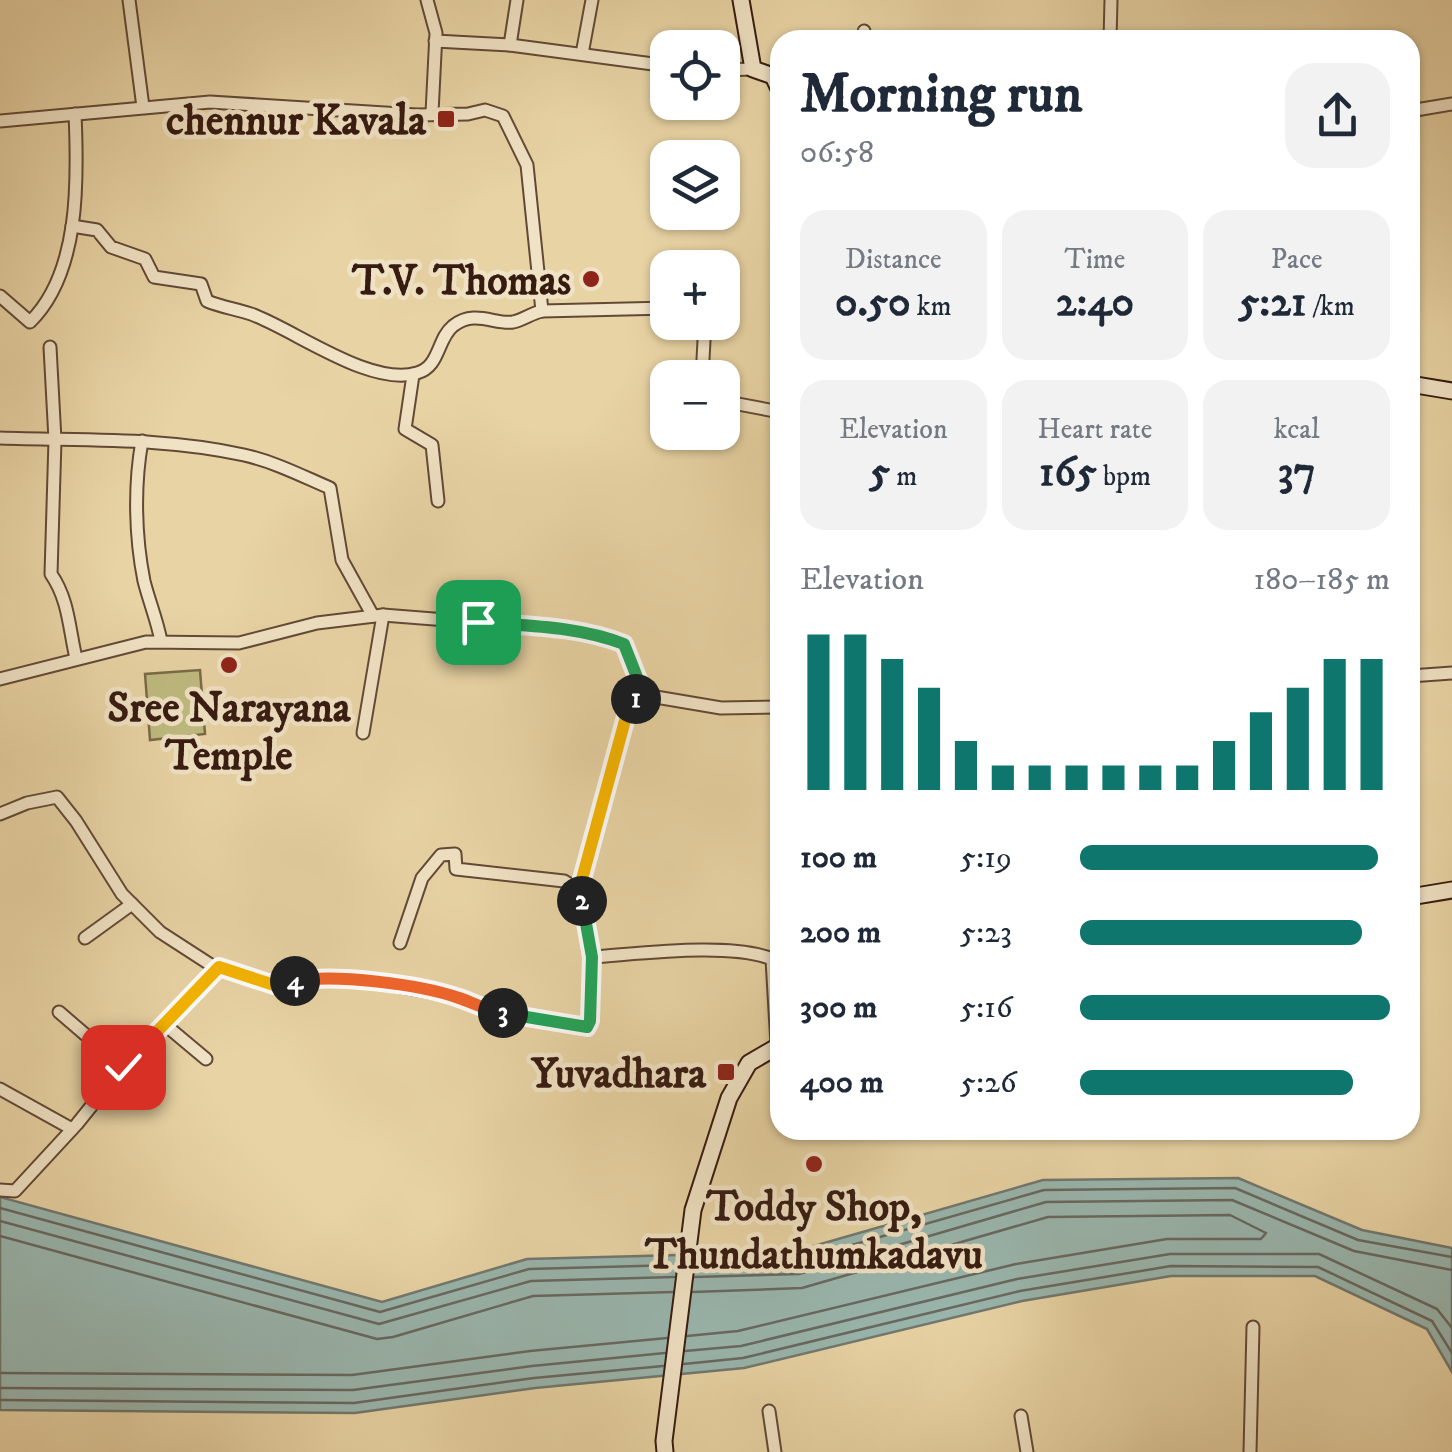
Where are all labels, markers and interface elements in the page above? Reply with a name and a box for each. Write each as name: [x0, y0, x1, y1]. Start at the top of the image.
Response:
map controls: [650, 30, 740, 450]
button: locate: [650, 30, 740, 120]
text: Morning run: [800, 61, 1082, 130]
button: share: [1285, 63, 1390, 168]
place label: chennur Kavala: [166, 96, 427, 148]
marker: chennur Kavala: [435, 108, 457, 130]
text: 06:58: [800, 133, 874, 173]
button: layers: [650, 140, 740, 230]
text: Distance: [845, 242, 942, 277]
text: Time: [1065, 242, 1125, 277]
text: Pace: [1271, 242, 1323, 277]
button: +: [650, 250, 740, 340]
place label: T.V. Thomas: [351, 256, 571, 308]
marker: T.V. Thomas: [580, 268, 602, 290]
text: 0.50: [835, 277, 911, 329]
text: 2:40: [1056, 277, 1134, 329]
text: 5:21: [1238, 277, 1306, 329]
text: km: [911, 289, 952, 324]
text: /km: [1306, 289, 1355, 324]
button: −: [650, 360, 740, 450]
text: Elevation: [839, 412, 948, 447]
text: Heart rate: [1038, 412, 1152, 447]
text: kcal: [1274, 412, 1320, 447]
text: 5: [869, 447, 890, 499]
text: 165: [1039, 447, 1097, 499]
text: 37: [1278, 447, 1316, 499]
text: m: [890, 459, 917, 494]
text: bpm: [1097, 459, 1151, 494]
text: Elevation: [800, 560, 924, 600]
text: 180–185 m: [1254, 560, 1390, 600]
pin: [436, 580, 521, 665]
icon: arrive: [451, 595, 506, 650]
marker: Sree Narayana Temple: [218, 654, 240, 676]
pin: 1: [611, 674, 661, 724]
text: 1: [631, 681, 641, 716]
place label: Sree Narayana Temple: [107, 683, 352, 783]
text: 100 m: [800, 838, 877, 878]
text: 5:19: [960, 838, 1012, 878]
pin: 2: [557, 876, 607, 926]
text: 2: [575, 883, 589, 918]
text: 200 m: [800, 913, 881, 953]
text: 5:23: [960, 913, 1012, 953]
pin: 4: [270, 956, 320, 1006]
text: 4: [287, 963, 303, 998]
pin: 3: [478, 988, 528, 1038]
text: 300 m: [800, 988, 877, 1028]
text: 5:16: [960, 988, 1013, 1028]
text: 3: [498, 995, 508, 1030]
pin: [81, 1025, 166, 1110]
icon: check: [96, 1040, 151, 1095]
place label: Yuvadhara: [530, 1049, 707, 1101]
marker: Yuvadhara: [715, 1061, 737, 1083]
text: 400 m: [800, 1063, 884, 1103]
text: 5:26: [960, 1063, 1017, 1103]
marker: Toddy Shop, Thundathumkadavu: [803, 1153, 825, 1175]
place label: Toddy Shop, Thundathumkadavu: [644, 1182, 983, 1282]

